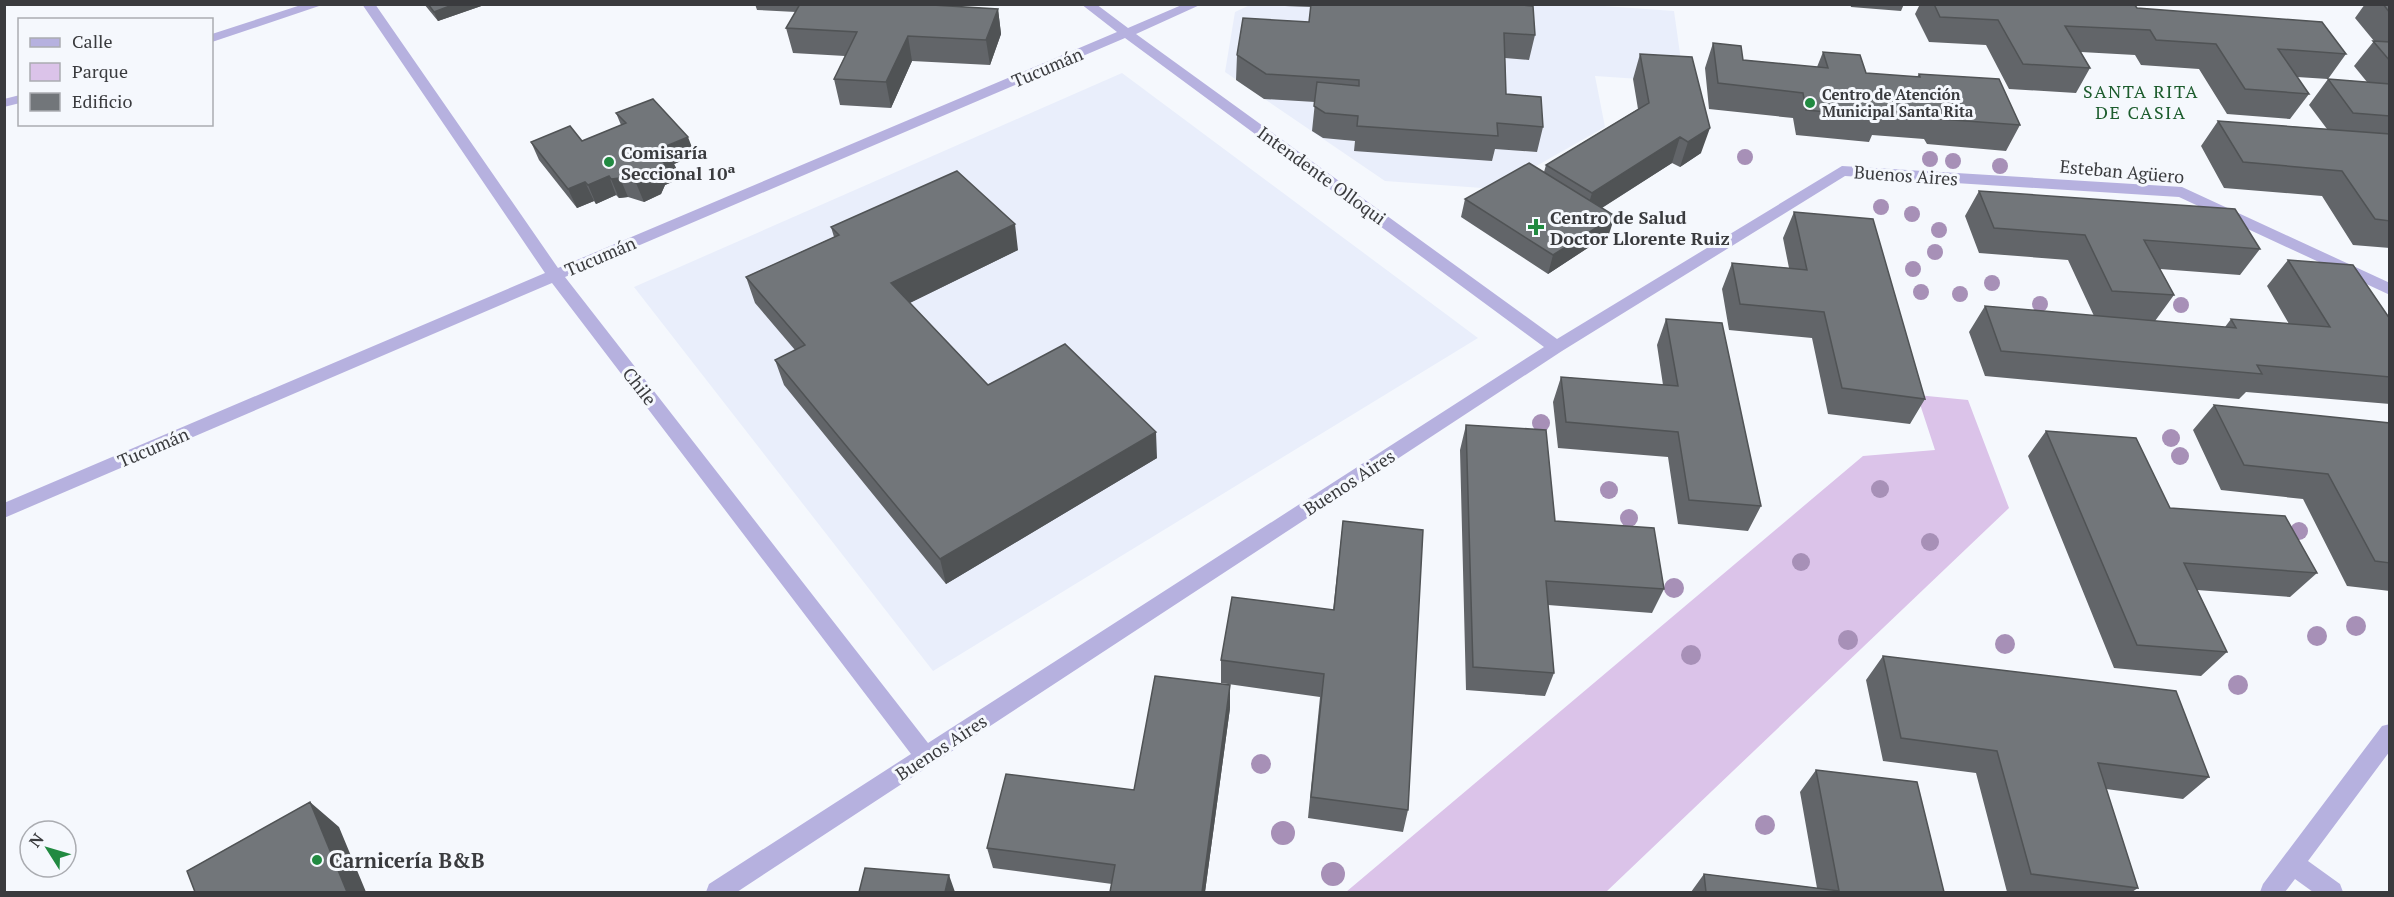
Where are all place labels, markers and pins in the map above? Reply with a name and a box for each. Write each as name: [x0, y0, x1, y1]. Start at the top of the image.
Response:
place label: Centro de Atención Municipal Santa Rita: [1822, 84, 1974, 121]
marker: Centro de Atención Municipal Santa Rita: [1803, 96, 1817, 110]
place label: Comisaría Seccional 10ª: [621, 140, 736, 185]
marker: Comisaría Seccional 10ª: [602, 155, 616, 169]
place label: Centro de Salud Doctor Llorente Ruiz: [1550, 205, 1730, 250]
marker: Centro de Salud Doctor Llorente Ruiz: [1527, 218, 1545, 236]
place label: Carnicería B&B: [329, 846, 485, 874]
marker: Carnicería B&B: [310, 853, 324, 867]

